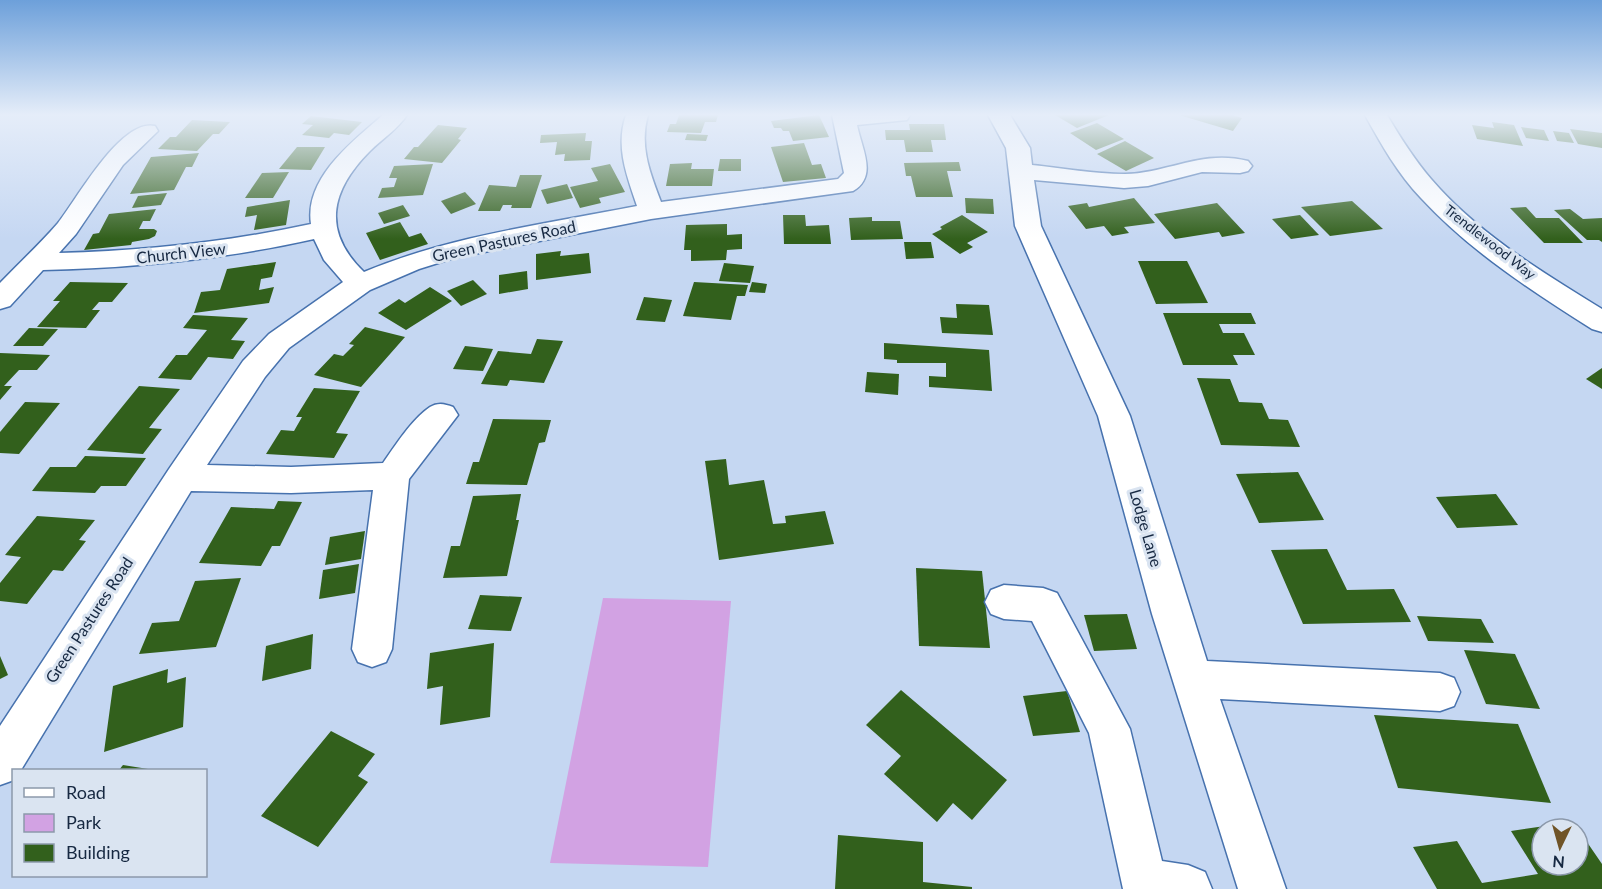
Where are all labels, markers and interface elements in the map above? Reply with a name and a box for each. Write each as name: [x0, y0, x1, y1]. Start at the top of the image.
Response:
street label: Trendlewood Way: [1441, 201, 1540, 283]
street label: Green Pastures Road: [430, 216, 577, 265]
street label: Church View: [135, 238, 227, 267]
street label: Lodge Lane: [1126, 487, 1167, 569]
street label: Green Pastures Road: [41, 553, 136, 686]
legend: [12, 769, 207, 877]
text: Road: [66, 781, 106, 803]
text: Park: [66, 811, 102, 833]
north arrow: [1530, 817, 1590, 877]
text: Building: [66, 841, 130, 863]
text: N: [1552, 852, 1566, 872]

